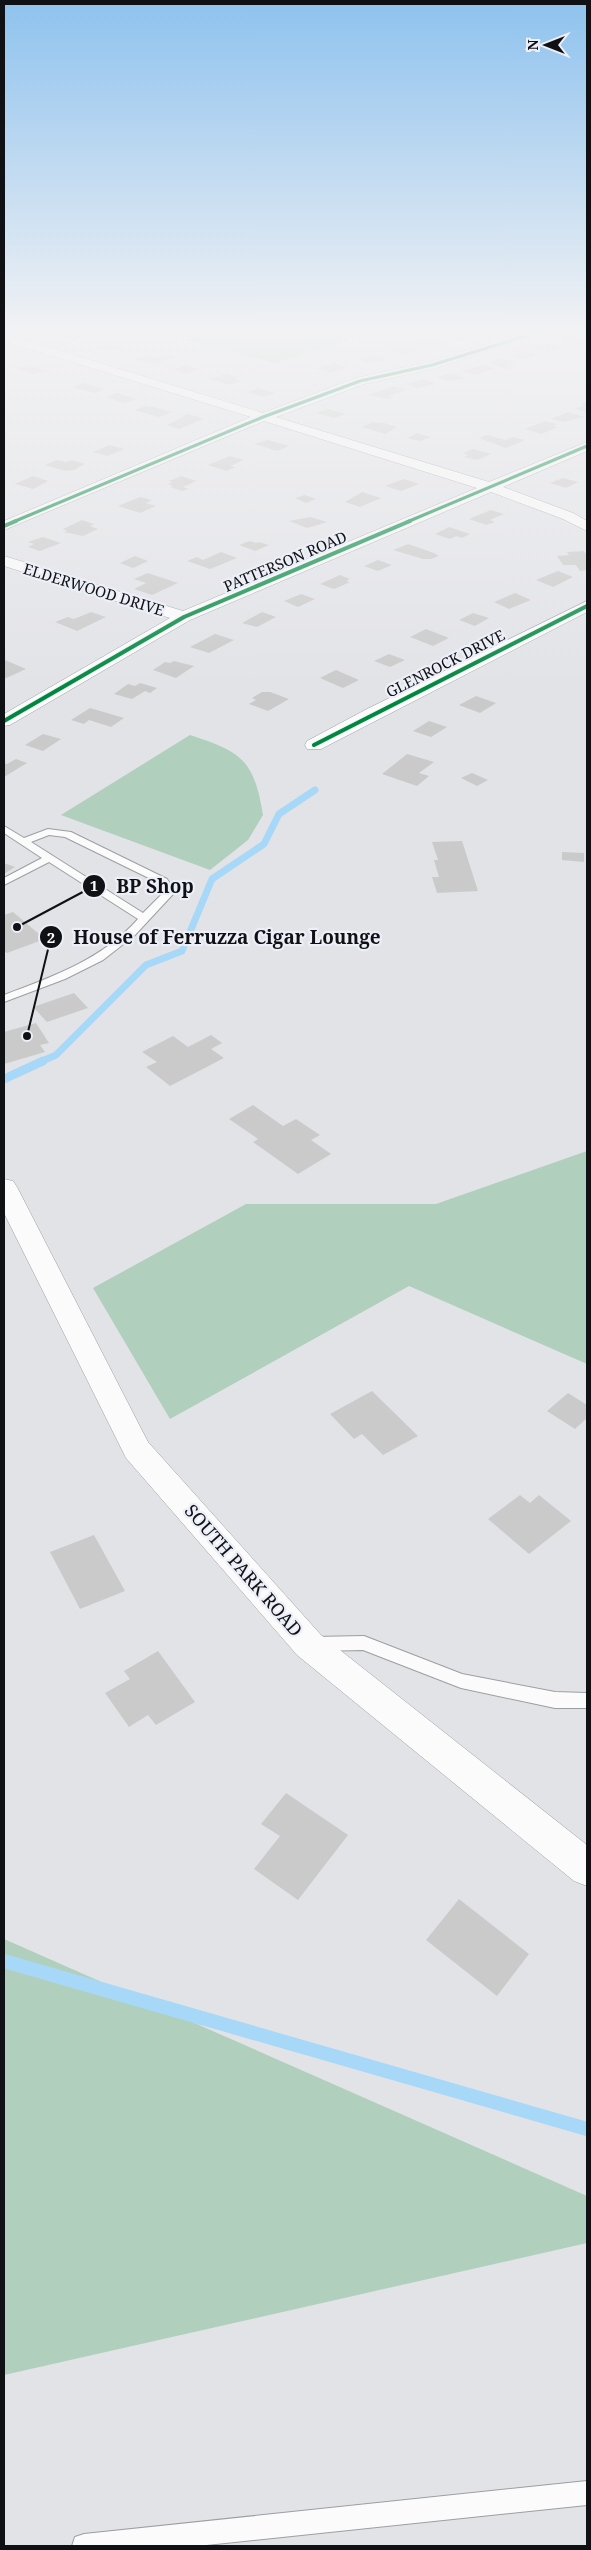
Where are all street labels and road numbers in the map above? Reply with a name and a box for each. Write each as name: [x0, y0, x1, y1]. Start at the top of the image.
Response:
street label: PATTERSON ROAD: [220, 526, 350, 596]
street label: ELDERWOOD DRIVE: [21, 558, 167, 620]
street label: GLENROCK DRIVE: [382, 624, 508, 702]
street label: SOUTH PARK ROAD: [180, 1499, 308, 1641]

